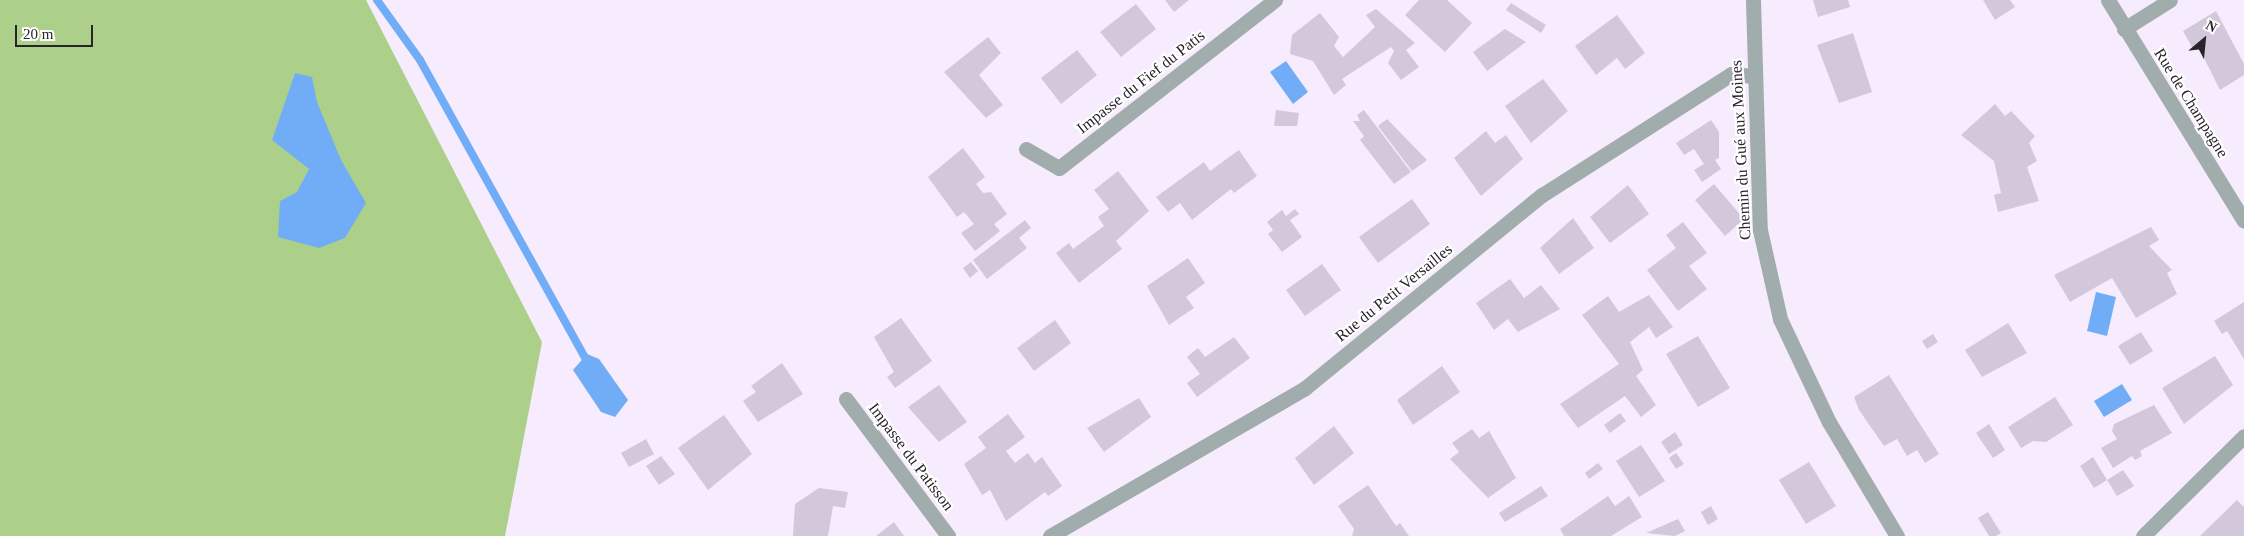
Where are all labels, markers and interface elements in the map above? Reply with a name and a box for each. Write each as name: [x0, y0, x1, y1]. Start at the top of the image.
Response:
scale bar: [18, 15, 95, 47]
north arrow: [2179, 15, 2229, 65]
text: N: [2203, 17, 2219, 35]
text: 20 m: [23, 26, 53, 42]
street label: Impasse du Fief du Patis: [1073, 26, 1209, 138]
street label: Rue de Champagne: [2150, 45, 2232, 161]
street label: Chemin du Gué aux Moines: [1727, 59, 1755, 241]
street label: Rue du Petit Versailles: [1331, 240, 1457, 346]
street label: Impasse du Patisson: [864, 399, 958, 515]

